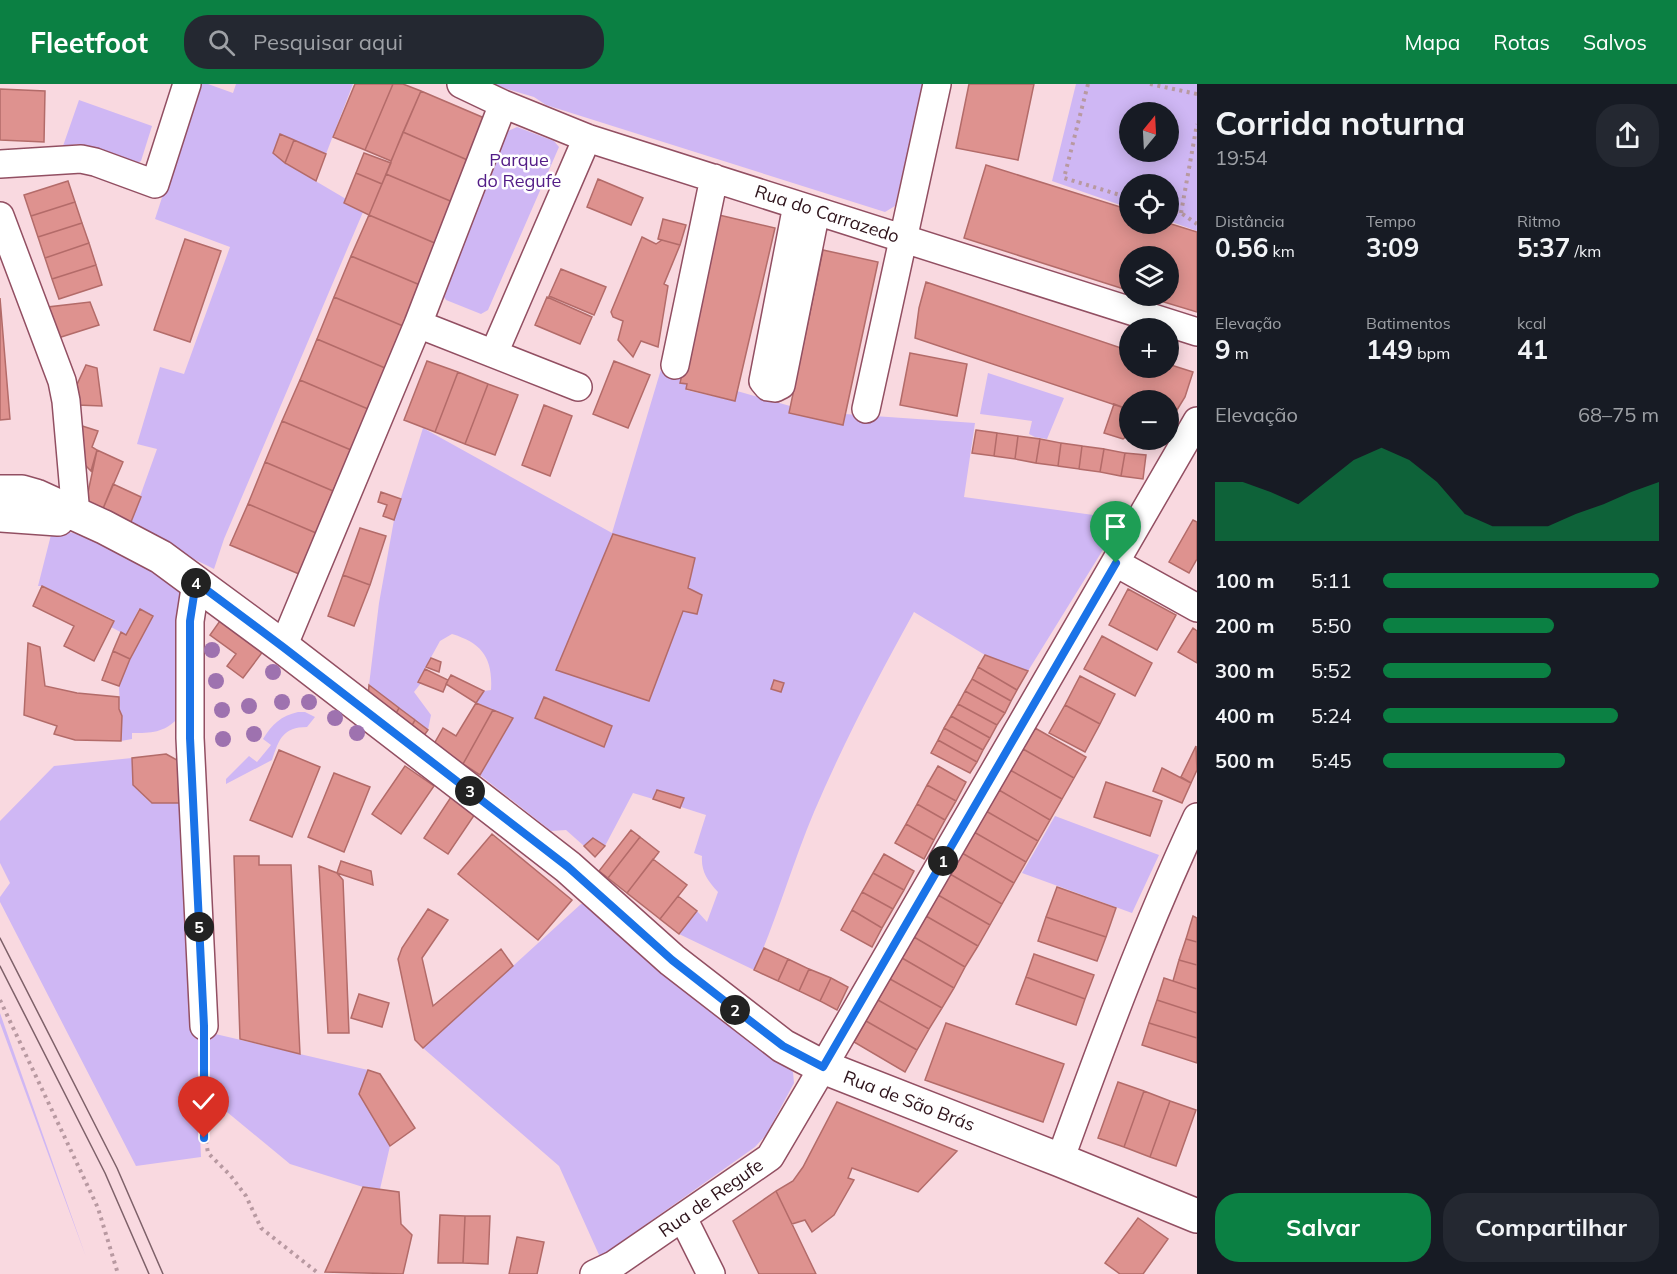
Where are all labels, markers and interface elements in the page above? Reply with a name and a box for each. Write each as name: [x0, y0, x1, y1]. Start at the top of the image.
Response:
search box: [184, 15, 604, 69]
text: Fleetfoot: [30, 25, 148, 60]
icon: search: [205, 26, 238, 59]
text: Pesquisar aqui: [253, 28, 403, 56]
text: Mapa: [1405, 29, 1460, 55]
text: Rotas: [1493, 29, 1550, 55]
text: Salvos: [1583, 29, 1647, 55]
north arrow: [1119, 102, 1179, 162]
map controls: [1119, 102, 1179, 450]
text: Corrida noturna: [1215, 102, 1465, 143]
button: share: [1596, 104, 1659, 167]
text: 19:54: [1215, 145, 1268, 170]
park label: Parque do Regufe: [477, 148, 561, 192]
button: locate: [1119, 174, 1179, 234]
street label: Rua do Carrazedo: [752, 179, 902, 248]
text: Distância: [1215, 211, 1285, 231]
text: Tempo: [1366, 211, 1416, 231]
text: Ritmo: [1517, 211, 1561, 231]
text: 0.56: [1215, 231, 1268, 264]
text: 3:09: [1366, 231, 1419, 264]
text: 5:37: [1517, 231, 1570, 264]
text: km: [1268, 241, 1295, 261]
text: /km: [1570, 241, 1601, 261]
button: layers: [1119, 246, 1179, 306]
text: Elevação: [1215, 313, 1281, 333]
text: Batimentos: [1366, 313, 1451, 333]
text: kcal: [1517, 313, 1546, 333]
button: +: [1119, 318, 1179, 378]
text: 9: [1215, 333, 1231, 366]
text: 149: [1366, 333, 1413, 366]
text: 41: [1517, 333, 1548, 366]
text: m: [1231, 343, 1249, 363]
text: bpm: [1413, 343, 1450, 363]
button: −: [1119, 390, 1179, 450]
text: Elevação: [1215, 402, 1298, 427]
text: 68–75 m: [1578, 402, 1659, 427]
pin: [1090, 501, 1141, 563]
icon: arrive: [1099, 510, 1132, 543]
pin: 4: [181, 568, 211, 598]
text: 100 m: [1215, 568, 1274, 593]
text: 5:11: [1311, 568, 1352, 593]
text: 4: [191, 573, 201, 593]
text: 200 m: [1215, 613, 1274, 638]
text: 5:50: [1311, 613, 1352, 638]
text: 300 m: [1215, 658, 1274, 683]
text: 5:52: [1311, 658, 1352, 683]
text: 400 m: [1215, 703, 1274, 728]
text: 5:24: [1311, 703, 1352, 728]
text: 500 m: [1215, 748, 1274, 773]
text: 5:45: [1311, 748, 1352, 773]
pin: 3: [455, 776, 485, 806]
text: 3: [465, 781, 475, 801]
pin: 1: [928, 846, 958, 876]
text: 1: [938, 851, 948, 871]
pin: 5: [184, 912, 214, 942]
text: 5: [194, 917, 204, 937]
pin: 2: [720, 995, 750, 1025]
text: 2: [730, 1000, 740, 1020]
street label: Rua de São Brás: [840, 1065, 978, 1136]
pin: [178, 1076, 229, 1138]
icon: check: [187, 1085, 220, 1118]
street label: Rua de Regufe: [654, 1153, 768, 1242]
button: Salvar: [1215, 1193, 1431, 1262]
button: Compartilhar: [1443, 1193, 1659, 1262]

